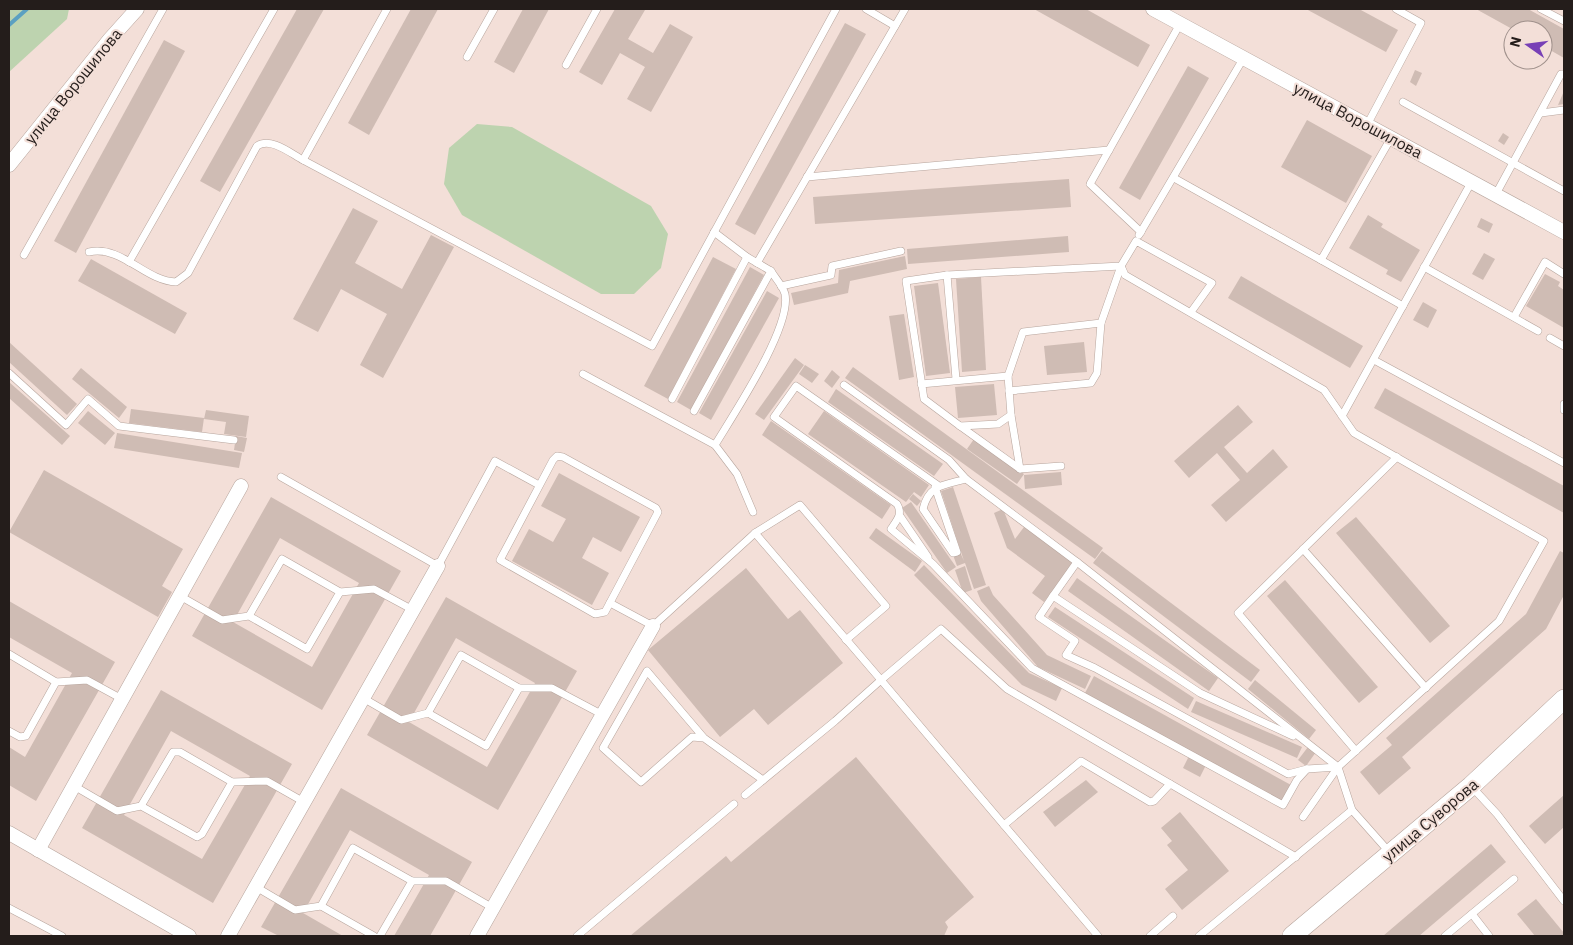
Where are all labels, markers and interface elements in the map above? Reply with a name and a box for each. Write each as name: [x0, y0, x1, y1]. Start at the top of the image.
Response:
north arrow: [1503, 20, 1553, 70]
street label: улица Ворошилова: [20, 24, 126, 148]
text: N: [1505, 35, 1525, 49]
street label: улица Ворошилова: [1290, 78, 1426, 163]
street label: улица Суворова: [1378, 774, 1483, 866]

